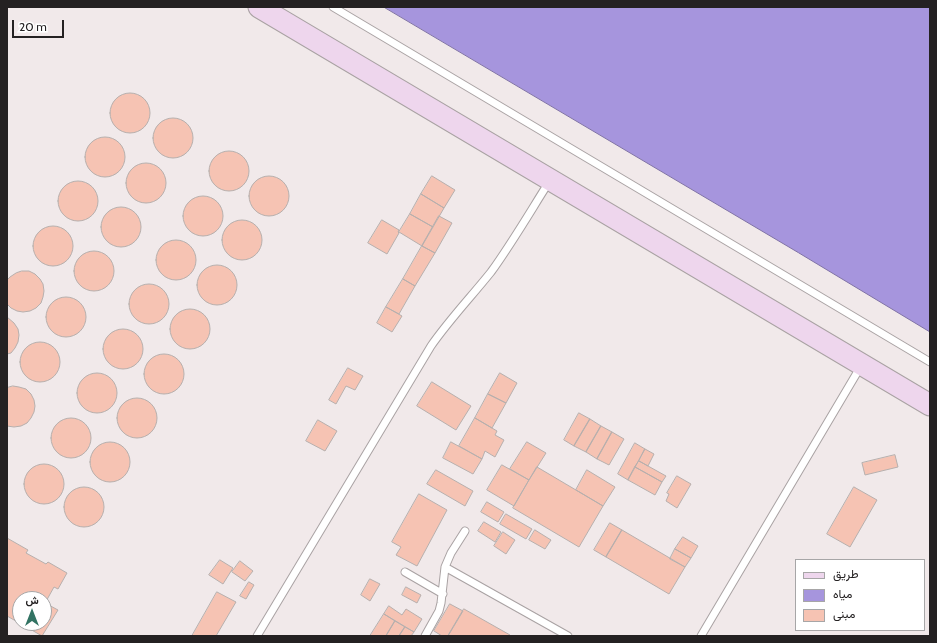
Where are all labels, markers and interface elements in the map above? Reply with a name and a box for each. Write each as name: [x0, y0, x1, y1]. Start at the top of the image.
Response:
scale bar: [14, 12, 66, 38]
text: 20 m: [19, 19, 47, 34]
legend: [795, 559, 925, 631]
text: طريق: [833, 566, 858, 581]
text: مياه: [833, 586, 852, 601]
north arrow: [12, 591, 52, 631]
text: ش: [25, 593, 39, 607]
text: مبنى: [833, 606, 855, 621]

